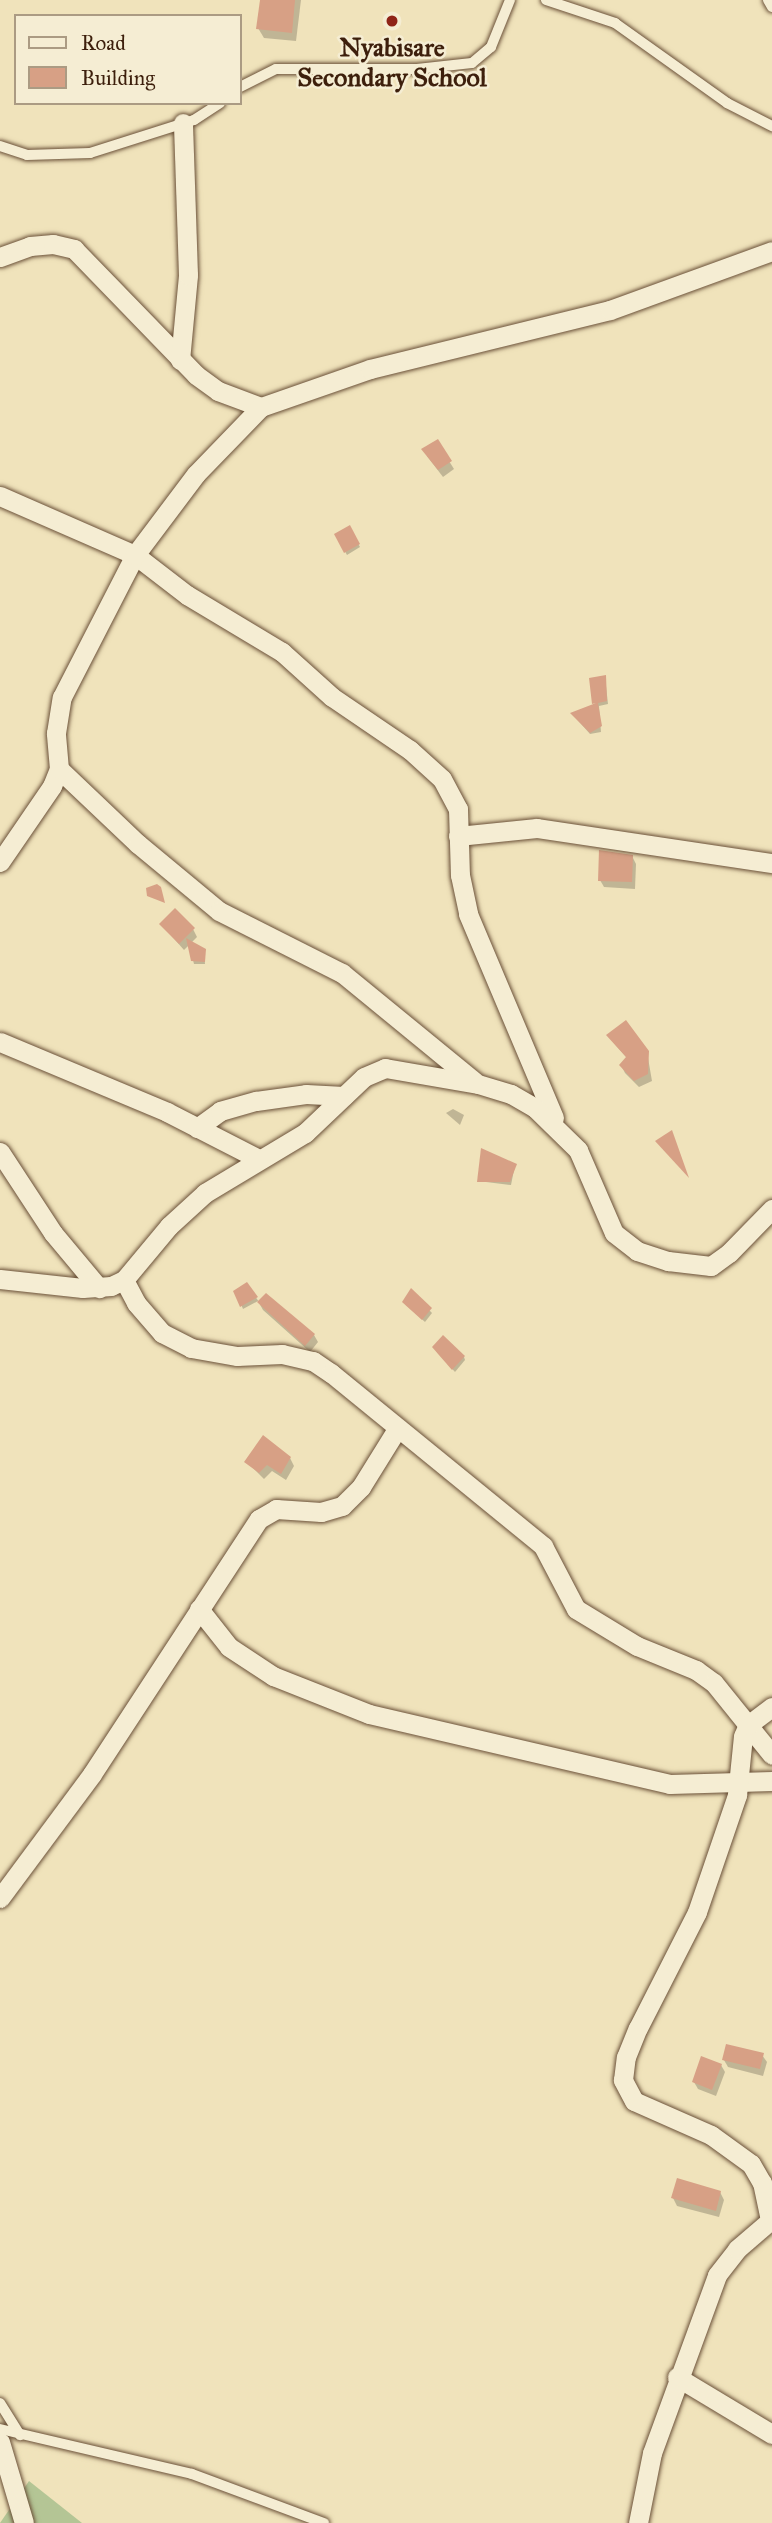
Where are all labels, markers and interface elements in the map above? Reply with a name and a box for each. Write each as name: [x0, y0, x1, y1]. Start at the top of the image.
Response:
marker: Nyabisare Secondary School: [384, 13, 400, 29]
legend: [14, 14, 242, 105]
text: Road: [81, 30, 126, 56]
place label: Nyabisare Secondary School: [297, 32, 487, 94]
text: Building: [81, 65, 155, 91]

